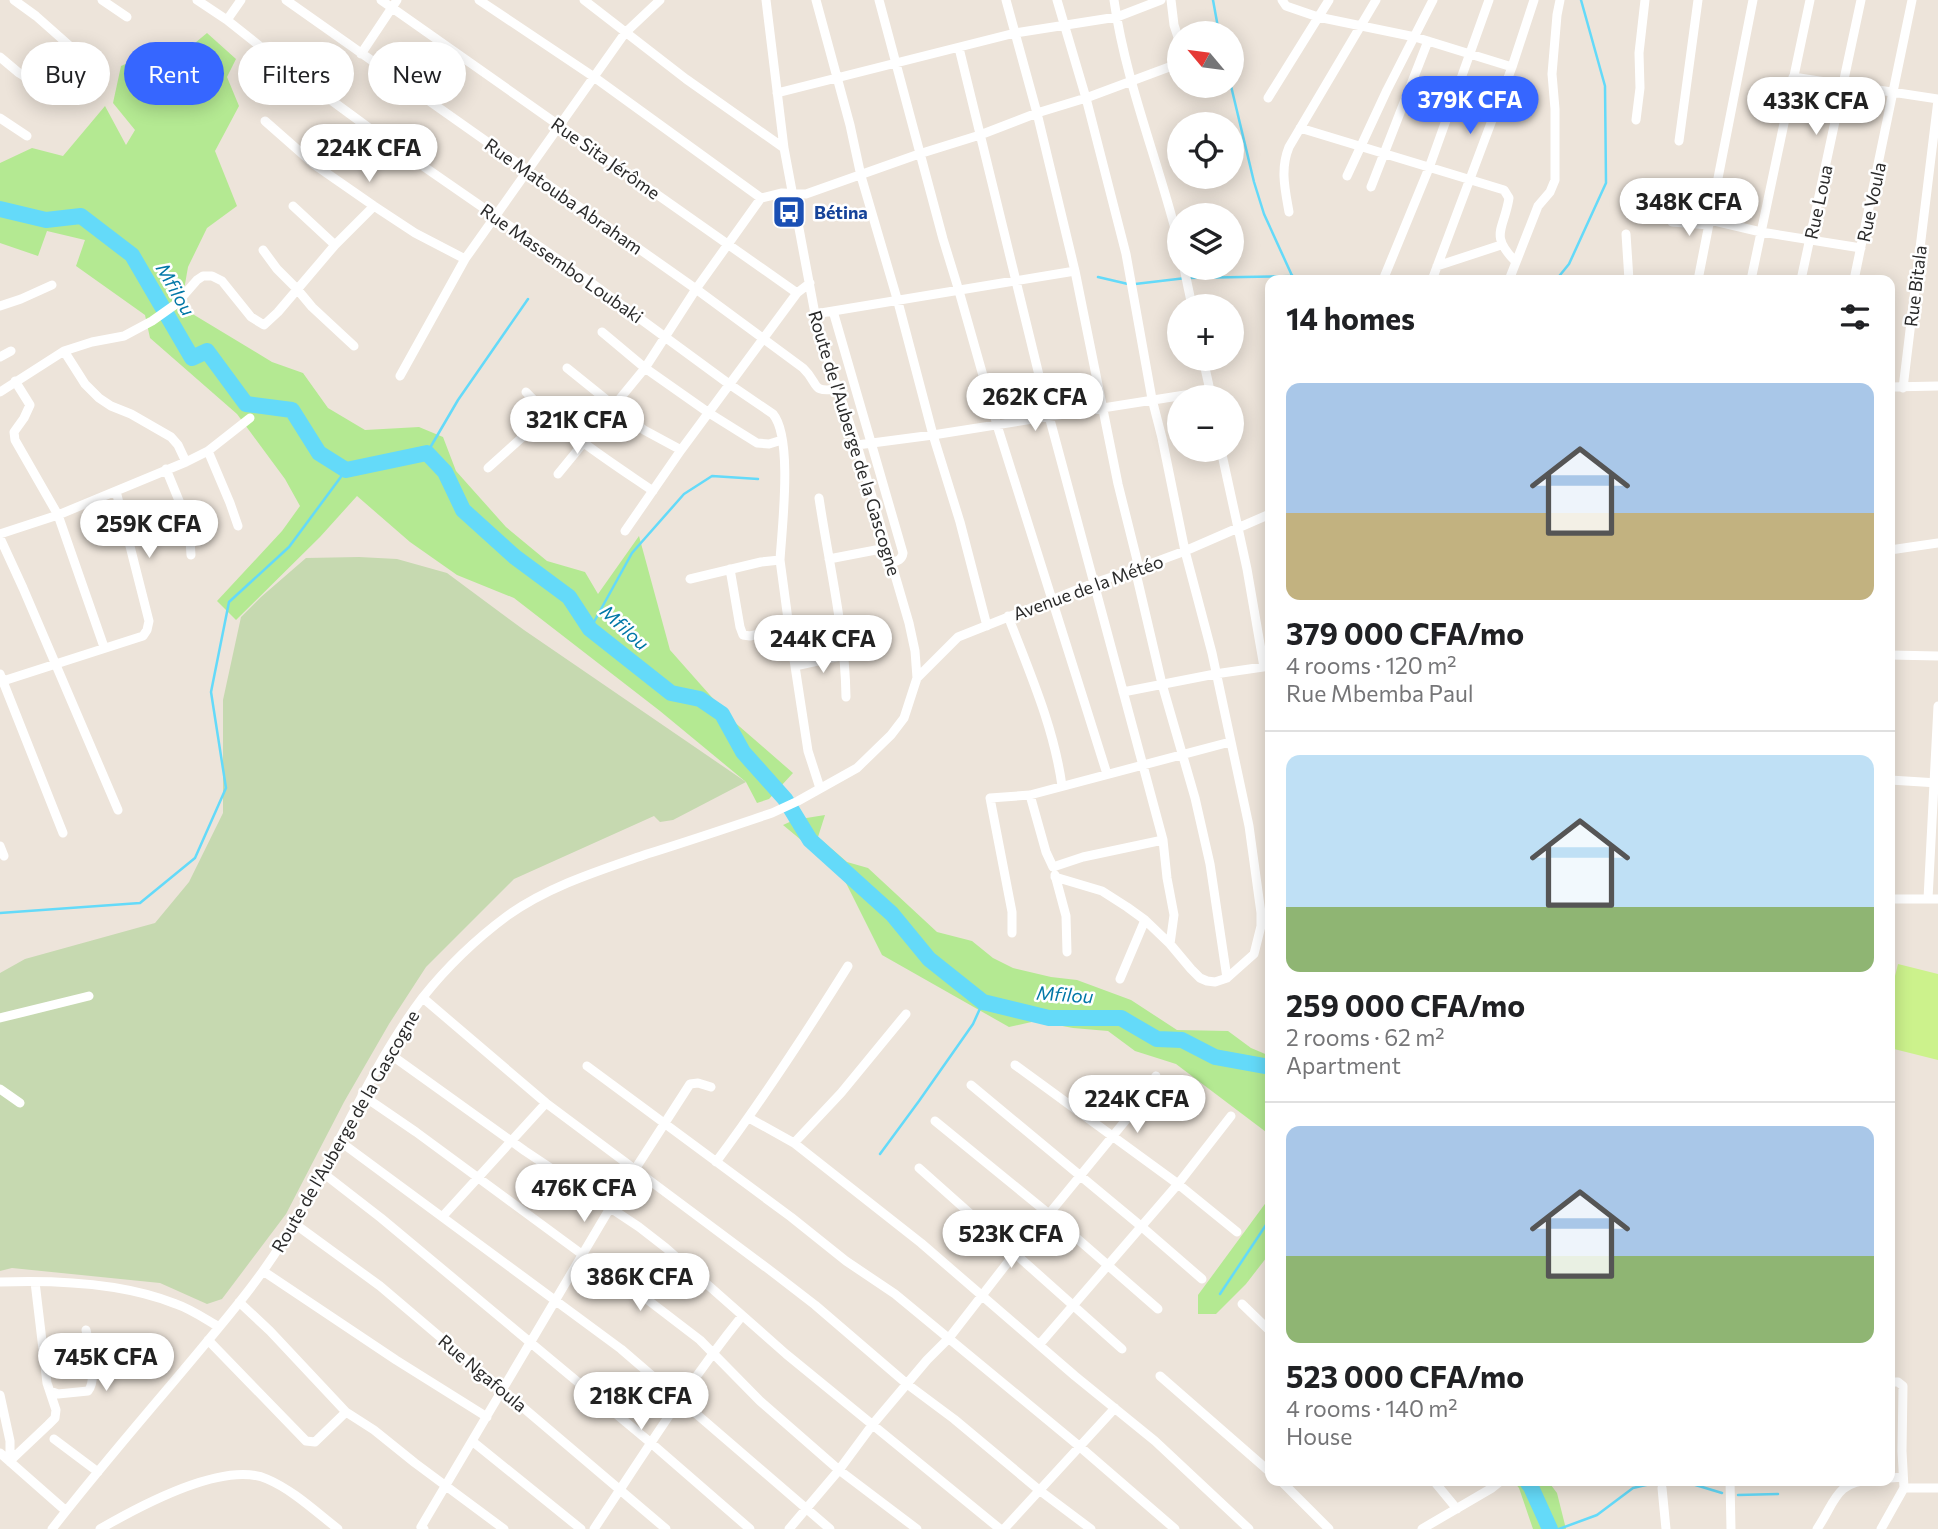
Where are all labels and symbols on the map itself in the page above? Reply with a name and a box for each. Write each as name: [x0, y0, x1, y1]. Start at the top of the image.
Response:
north arrow: [1167, 21, 1244, 98]
pin: 379K CFA: [1398, 76, 1542, 136]
pin: 433K CFA: [1744, 78, 1888, 137]
street label: Rue Sita Jérôme: [547, 112, 665, 204]
pin: 224K CFA: [297, 124, 441, 184]
street label: Rue Matouba Abraham: [481, 133, 647, 259]
street label: Rue Voula: [1852, 160, 1890, 244]
street label: Rue Loua: [1799, 163, 1837, 241]
pin: 348K CFA: [1617, 178, 1761, 238]
bus stop icon: Bétina: [770, 193, 808, 231]
street label: Rue Massembo Loubaki: [476, 199, 648, 327]
place label: Bétina: [814, 201, 868, 223]
street label: Rue Bitala: [1899, 244, 1931, 328]
water label: Mfilou: [152, 259, 200, 320]
street label: Route de l'Auberge de la Gascogne: [804, 308, 906, 578]
pin: 262K CFA: [963, 374, 1107, 433]
pin: 321K CFA: [505, 396, 649, 456]
pin: 259K CFA: [77, 500, 221, 560]
street label: Avenue de la Météo: [1010, 550, 1166, 624]
water label: Mfilou: [596, 599, 654, 655]
pin: 244K CFA: [751, 616, 895, 675]
water label: Mfilou: [1036, 981, 1095, 1007]
street label: Route de l'Auberge de la Gascogne: [266, 1006, 424, 1256]
pin: 224K CFA: [1065, 1076, 1209, 1135]
pin: 476K CFA: [512, 1164, 656, 1224]
pin: 523K CFA: [939, 1210, 1083, 1270]
pin: 386K CFA: [568, 1254, 712, 1313]
street label: Rue Ngafoula: [434, 1330, 532, 1416]
pin: 745K CFA: [34, 1334, 178, 1393]
pin: 218K CFA: [569, 1372, 713, 1432]

